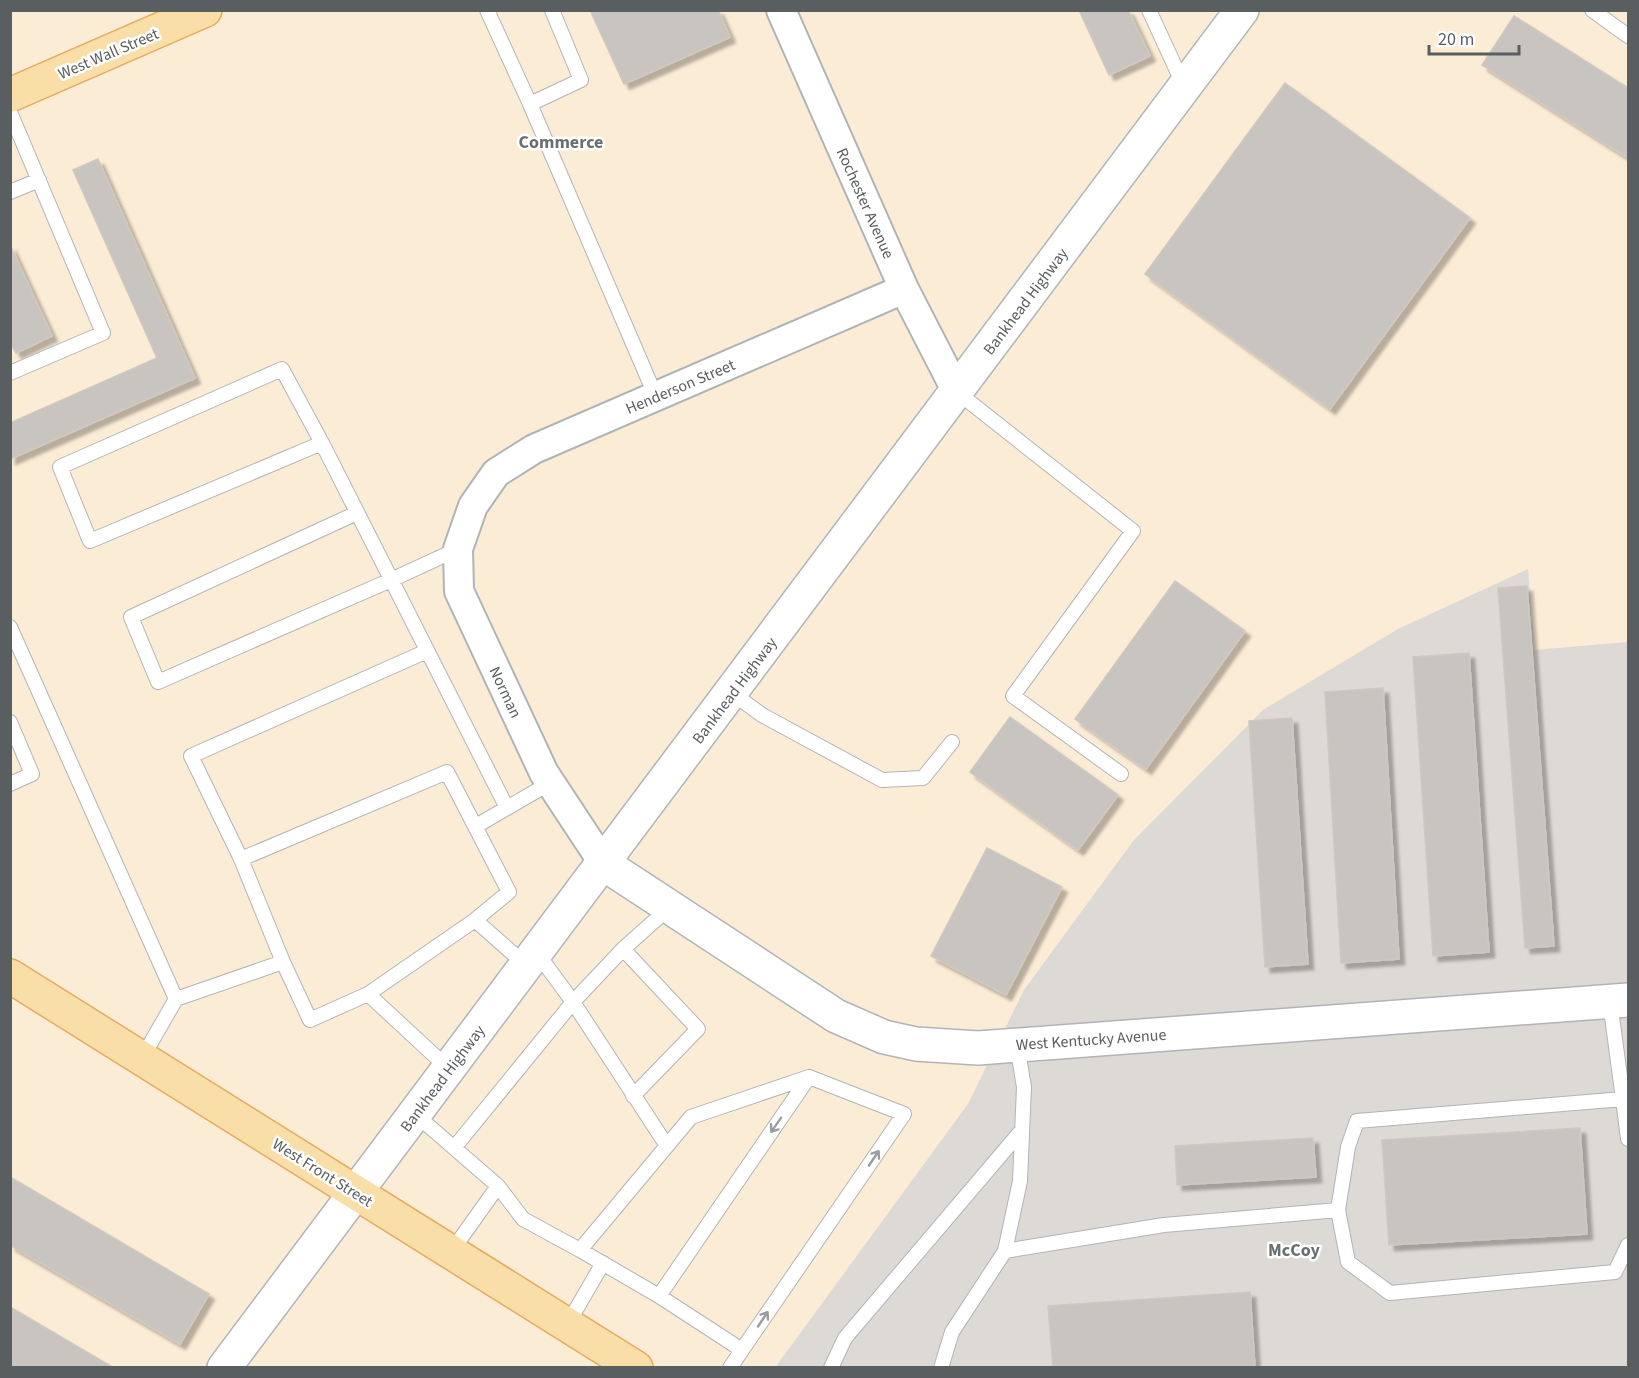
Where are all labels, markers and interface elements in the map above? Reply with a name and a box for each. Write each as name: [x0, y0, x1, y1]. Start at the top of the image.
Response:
scale bar: [1429, 18, 1519, 56]
street label: West Wall Street: [55, 23, 163, 85]
text: 20 m: [1438, 27, 1474, 52]
district label: Commerce: [519, 130, 603, 155]
street label: Rochester Avenue: [831, 145, 899, 262]
street label: Bankhead Highway: [978, 243, 1074, 360]
street label: Henderson Street: [622, 354, 739, 420]
street label: Bankhead Highway: [687, 632, 783, 749]
street label: Norman: [484, 663, 527, 722]
street label: Bankhead Highway: [395, 1020, 491, 1137]
street label: West Kentucky Avenue: [1015, 1024, 1167, 1056]
one-way arrow: [770, 1117, 782, 1133]
street label: West Front Street: [268, 1133, 377, 1213]
one-way arrow: [867, 1150, 880, 1167]
district label: McCoy: [1268, 1238, 1321, 1263]
one-way arrow: [757, 1312, 769, 1328]

